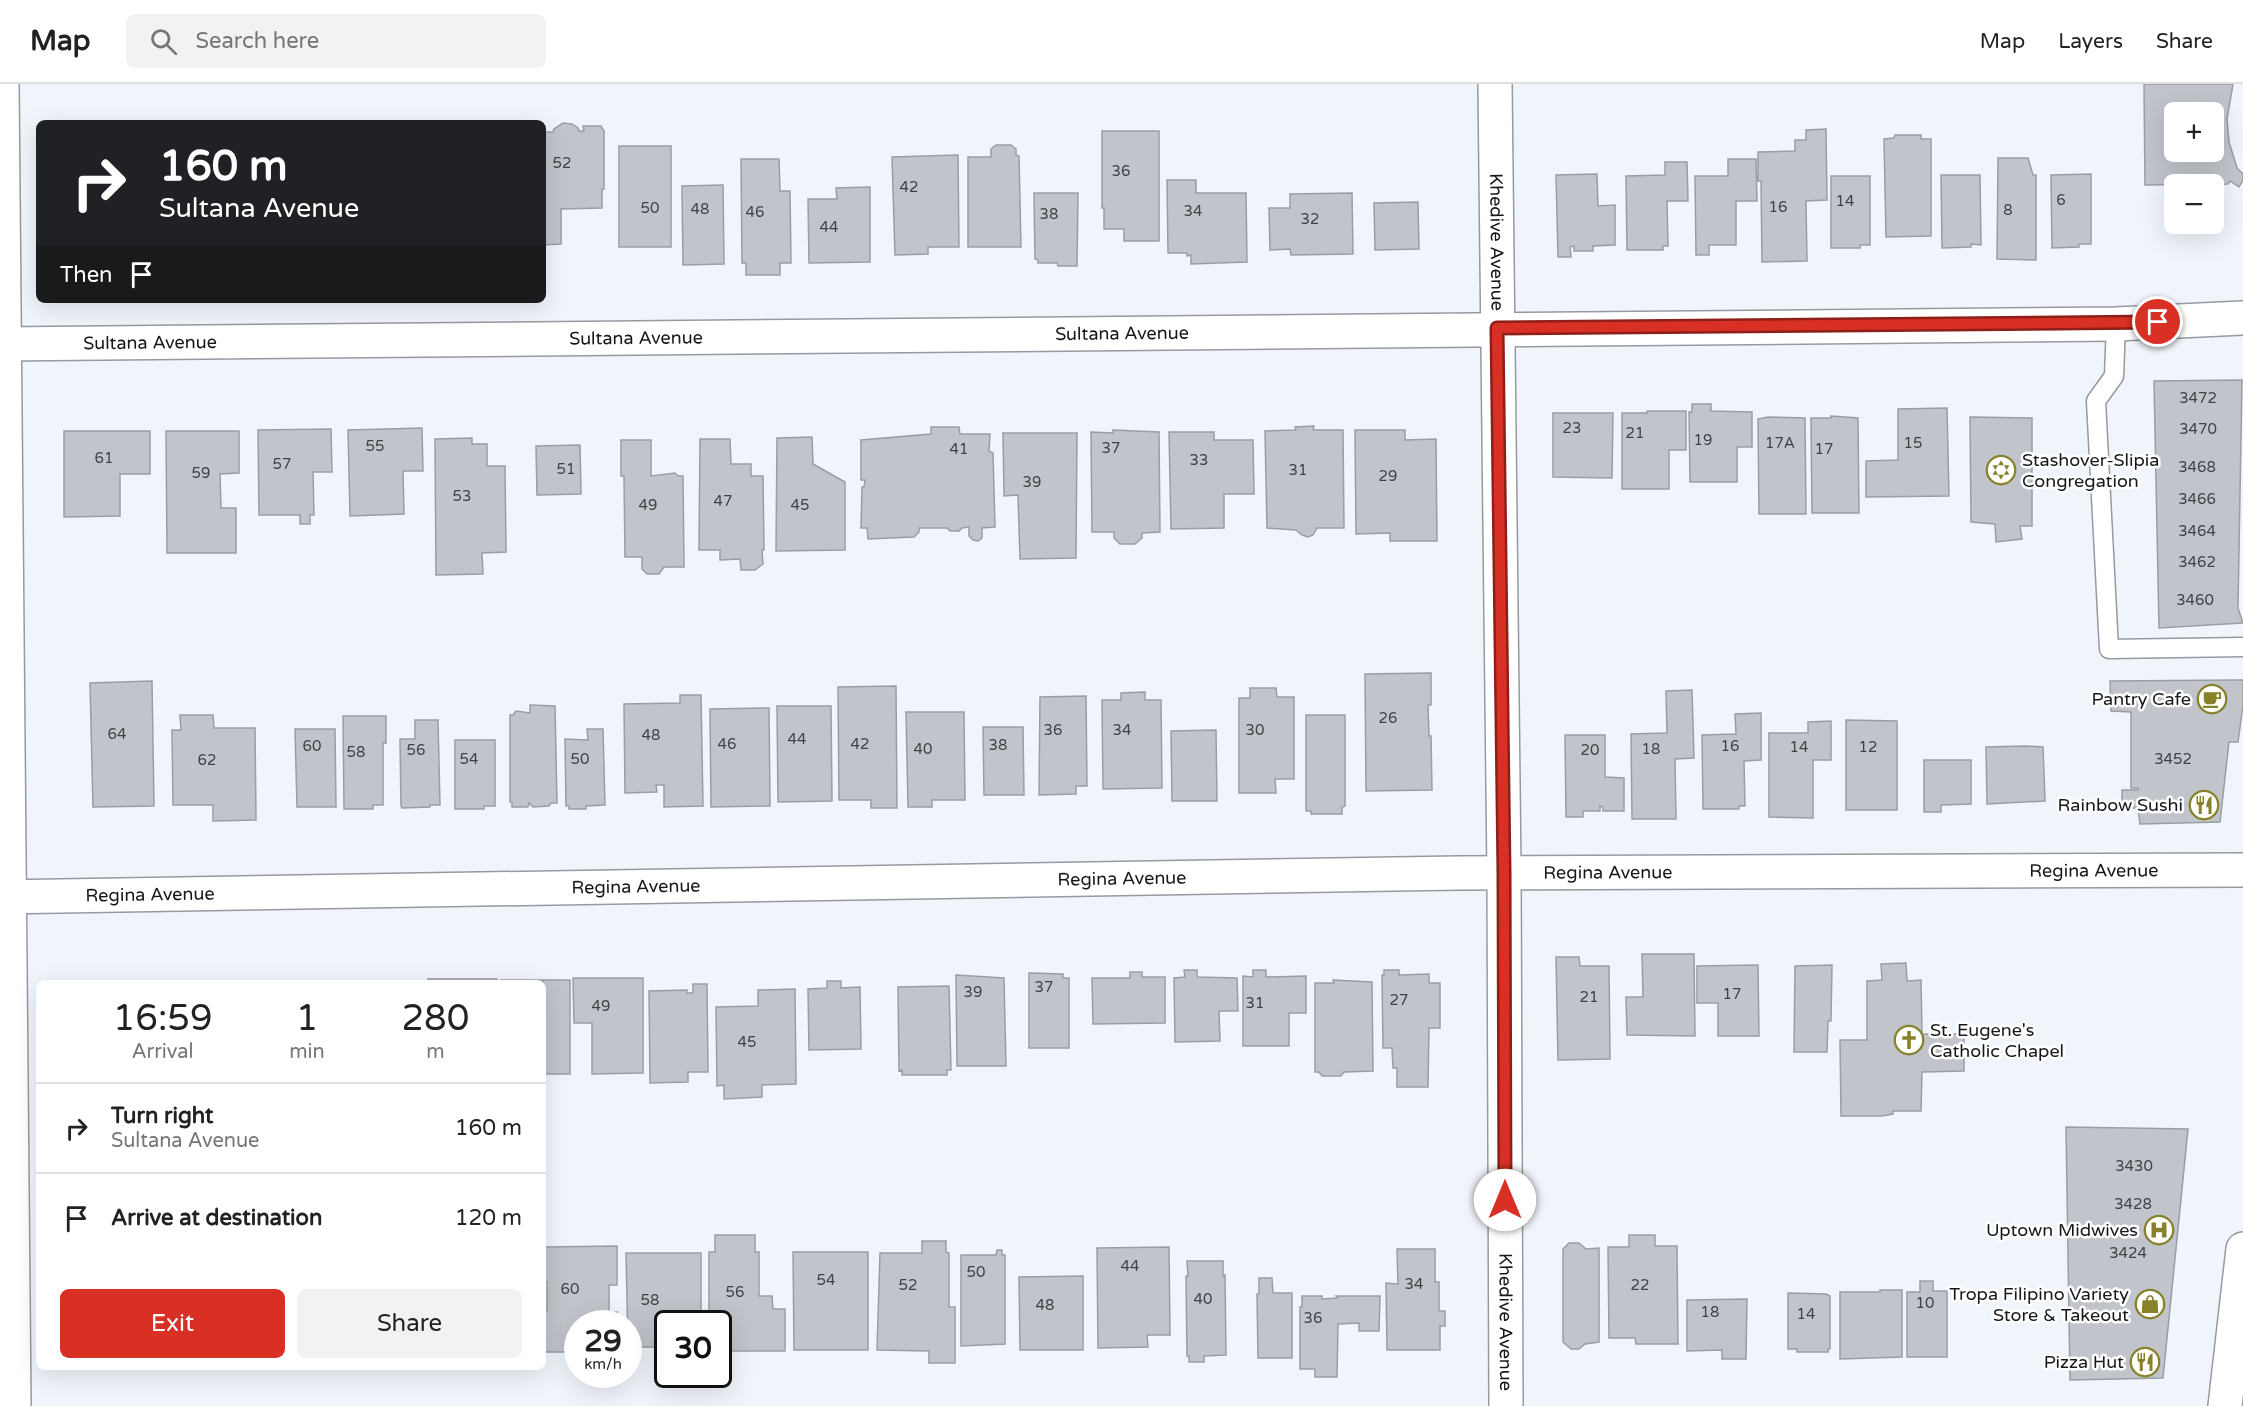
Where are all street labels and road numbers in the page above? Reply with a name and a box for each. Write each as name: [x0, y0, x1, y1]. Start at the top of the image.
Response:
street label: Khedive Avenue: [1485, 173, 1509, 311]
street label: Sultana Avenue: [1055, 322, 1189, 345]
street label: Sultana Avenue: [569, 326, 703, 350]
street label: Sultana Avenue: [83, 331, 217, 354]
street label: Regina Avenue: [2029, 859, 2158, 882]
street label: Regina Avenue: [1543, 861, 1672, 884]
street label: Regina Avenue: [1057, 866, 1187, 891]
street label: Regina Avenue: [571, 874, 701, 899]
street label: Regina Avenue: [85, 882, 215, 907]
street label: Khedive Avenue: [1494, 1253, 1517, 1391]

